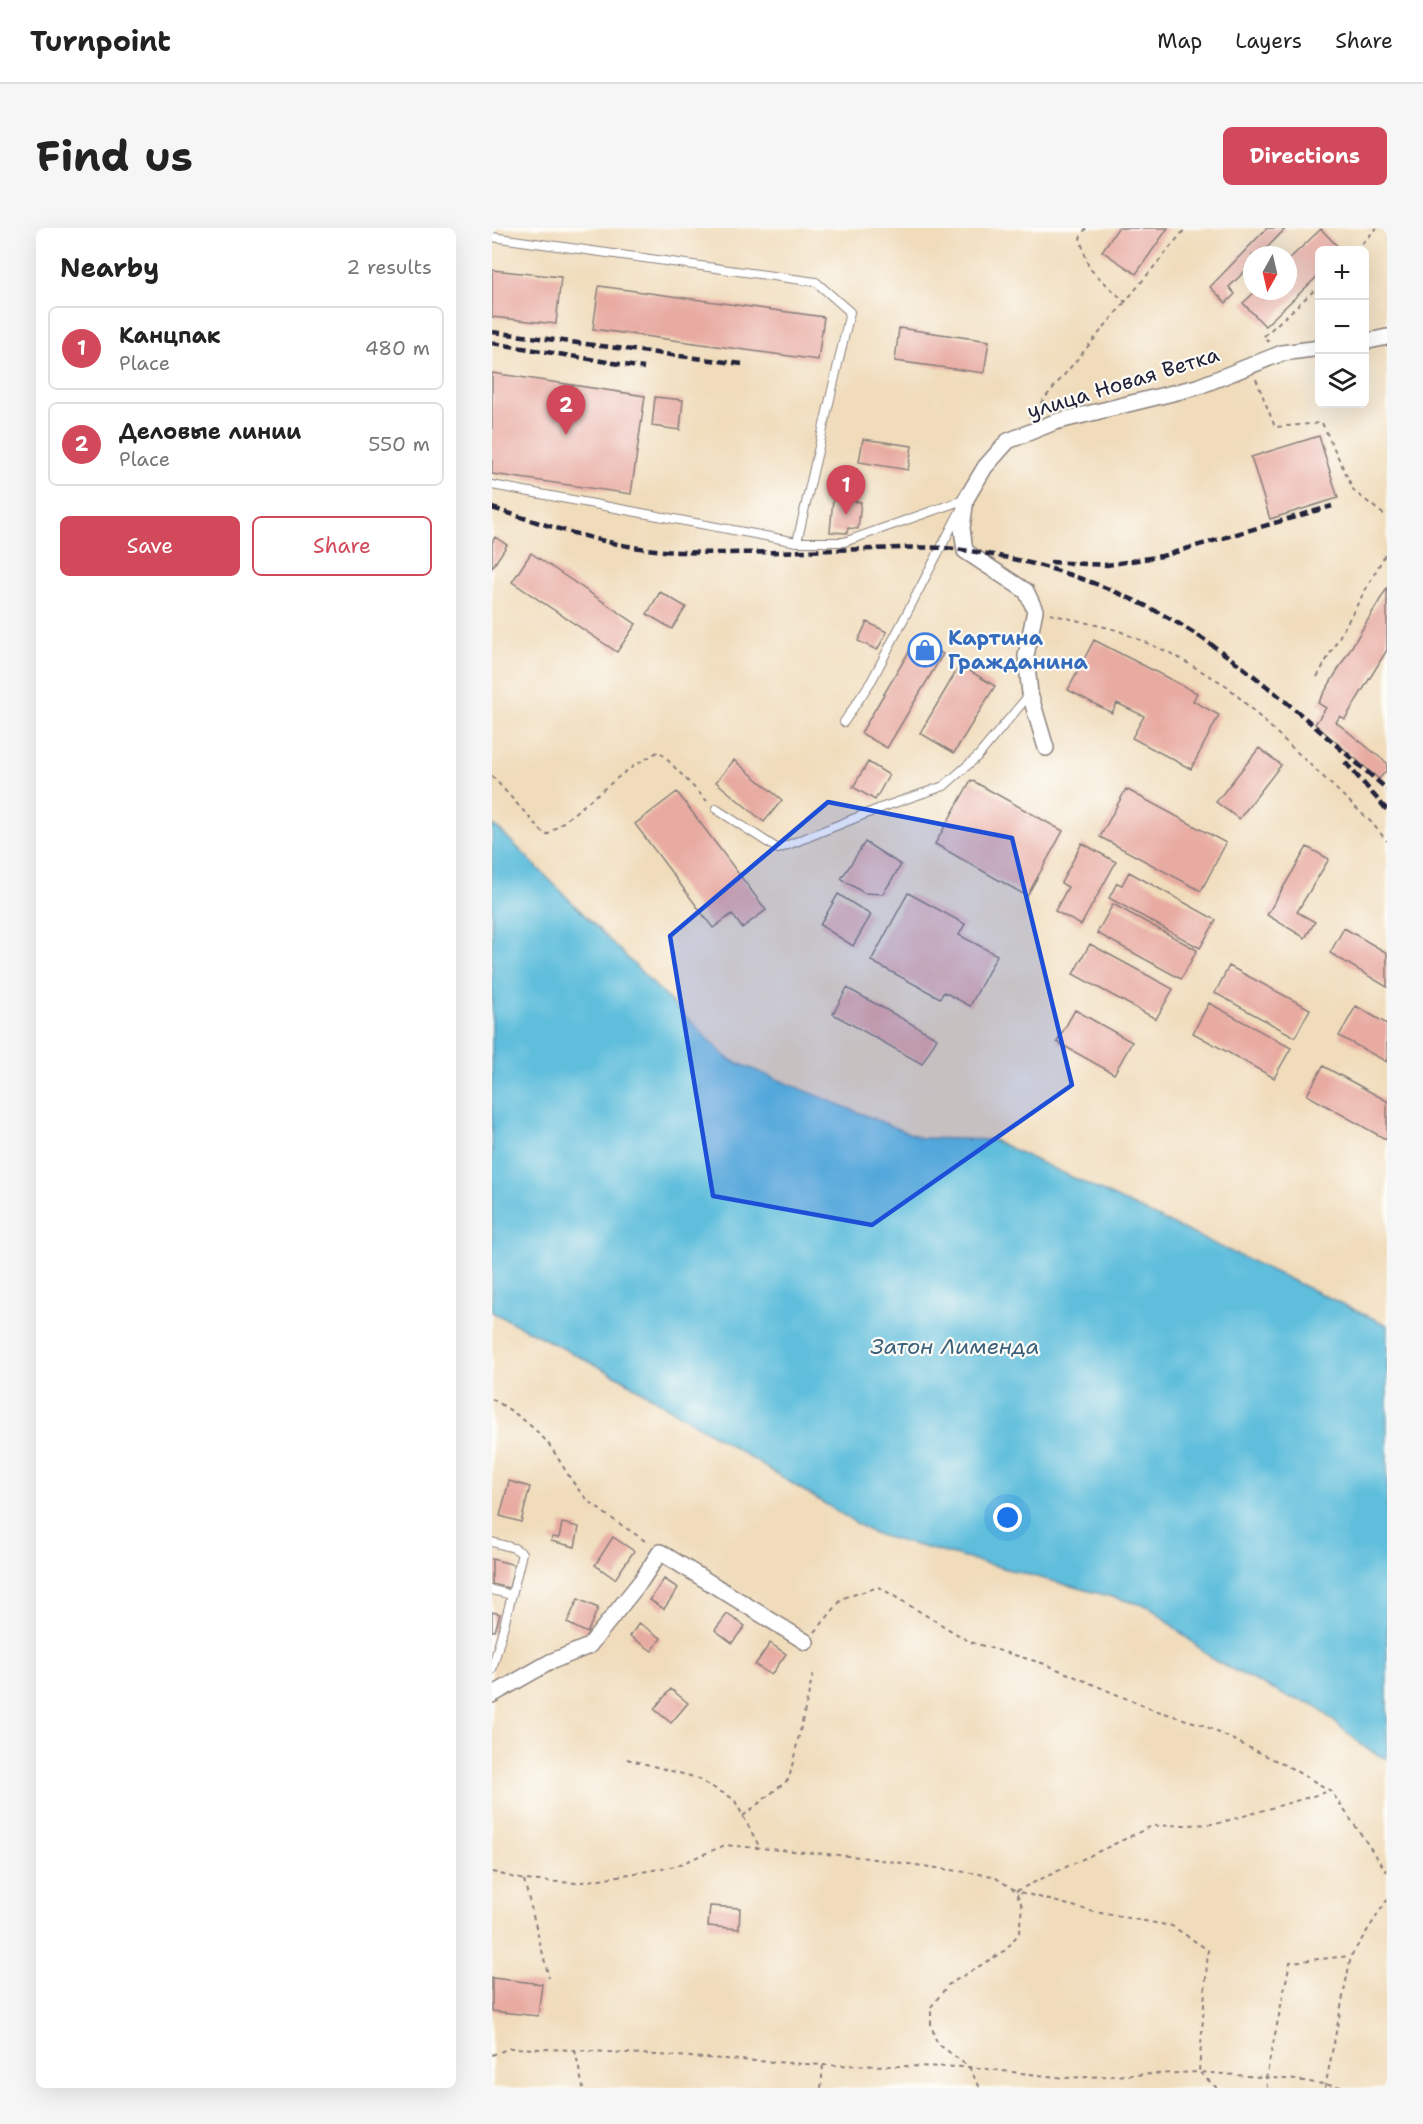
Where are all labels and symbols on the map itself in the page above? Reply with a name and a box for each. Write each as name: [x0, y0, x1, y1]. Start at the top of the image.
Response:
north arrow: [1243, 246, 1297, 300]
street label: улица Новая Ветка: [1024, 340, 1222, 426]
pin: 2: [546, 386, 586, 435]
pin: 1: [826, 466, 866, 515]
place label: Картина Гражданина: [948, 624, 1089, 676]
shop icon: Картина Гражданина: [907, 632, 943, 668]
water label: Затон Лименда: [871, 1332, 1039, 1361]
your location: [993, 1503, 1022, 1532]

